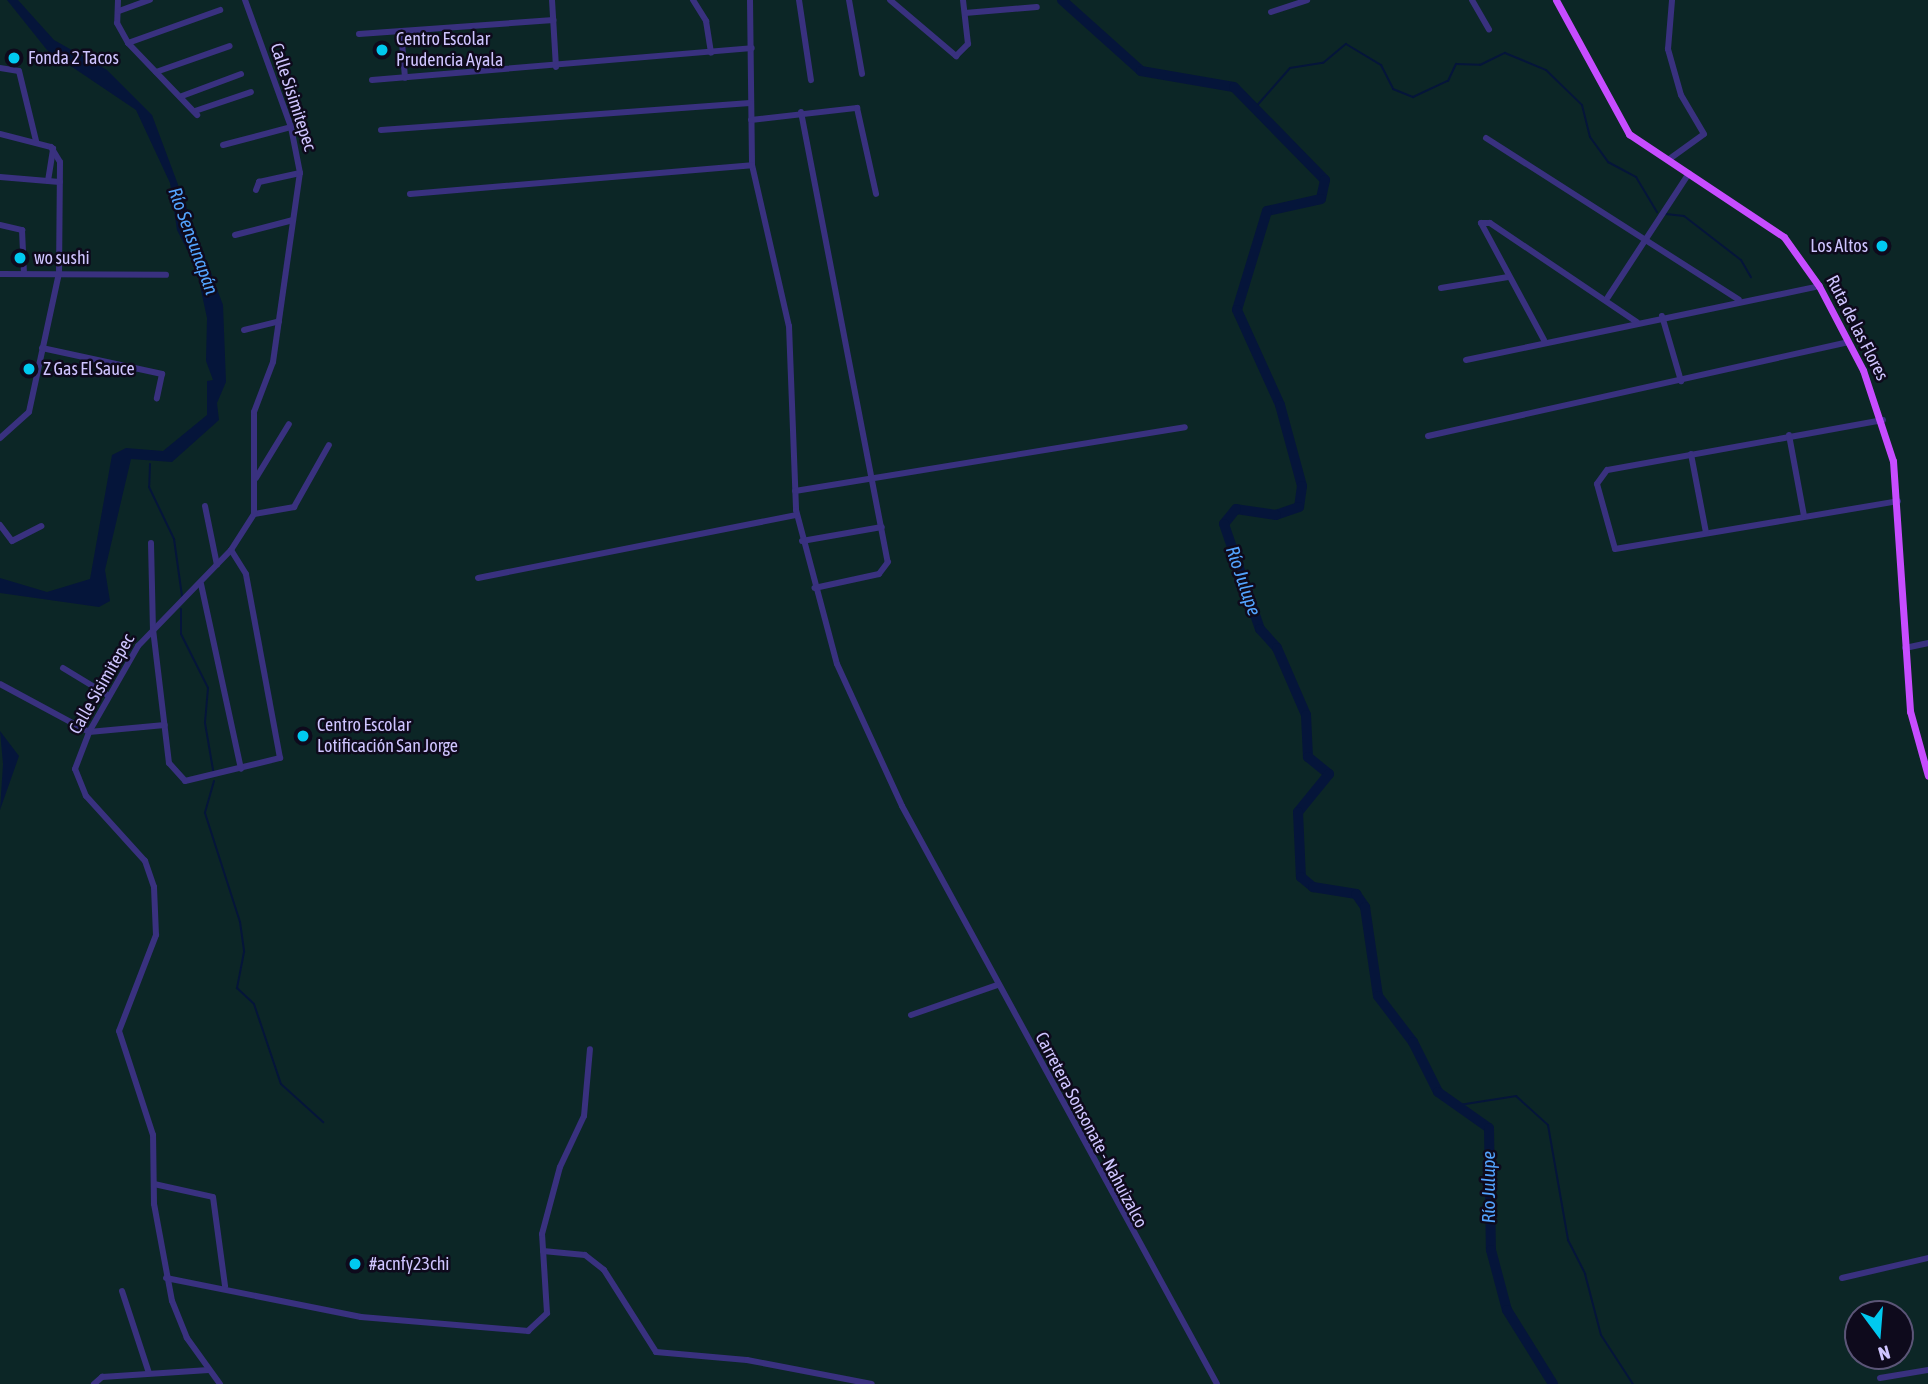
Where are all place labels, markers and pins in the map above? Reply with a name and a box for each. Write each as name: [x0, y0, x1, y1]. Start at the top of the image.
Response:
place label: Centro Escolar Prudencia Ayala: [396, 29, 503, 72]
marker: Centro Escolar Prudencia Ayala: [374, 42, 390, 58]
place label: Fonda 2 Tacos: [28, 47, 119, 69]
marker: Fonda 2 Tacos: [6, 50, 22, 66]
place label: Los Altos: [1810, 235, 1868, 257]
marker: Los Altos: [1874, 238, 1890, 254]
place label: wo sushi: [34, 247, 90, 269]
marker: wo sushi: [12, 250, 28, 266]
place label: Z Gas El Sauce: [43, 358, 135, 380]
marker: Z Gas El Sauce: [21, 361, 37, 377]
place label: Centro Escolar Lotificación San Jorge: [317, 715, 458, 758]
marker: Centro Escolar Lotificación San Jorge: [295, 728, 311, 744]
place label: #acnfy23chi: [369, 1253, 450, 1275]
marker: #acnfy23chi: [347, 1256, 363, 1272]

